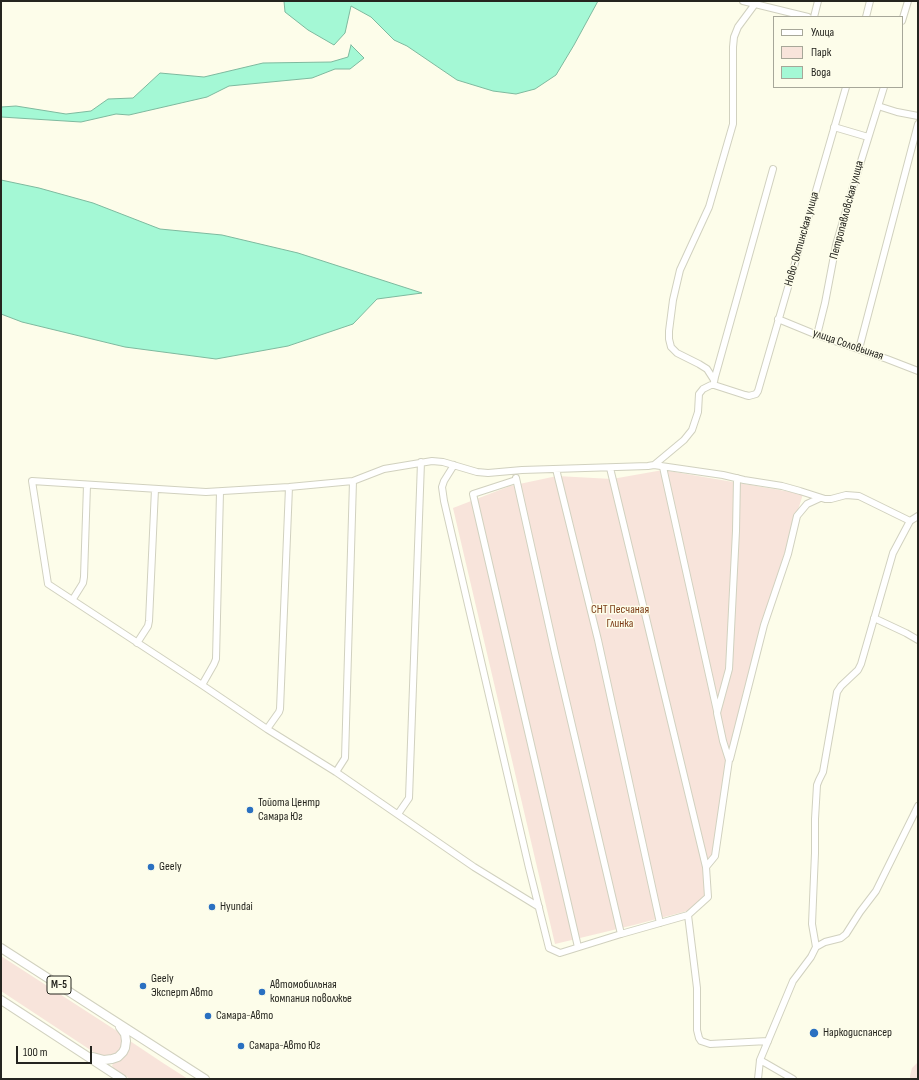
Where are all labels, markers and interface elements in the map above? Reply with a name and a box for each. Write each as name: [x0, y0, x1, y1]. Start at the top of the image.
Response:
legend: [773, 16, 903, 88]
text: Улица: [811, 25, 834, 40]
text: Парк: [811, 45, 831, 60]
text: Вода: [811, 65, 831, 80]
street label: Петропавловская улица: [827, 159, 867, 261]
street label: Ново-Охтинская улица: [782, 190, 822, 288]
street label: улица Соловьиная: [811, 326, 885, 364]
park label: СНТ Песчаная Глинка: [591, 603, 649, 631]
place label: Тойота Центр Самара Юг: [258, 796, 320, 824]
marker: Тойота Центр Самара Юг: [245, 805, 255, 815]
place label: Geely: [159, 860, 182, 874]
marker: Geely: [146, 862, 156, 872]
place label: Hyundai: [220, 900, 253, 914]
marker: Hyundai: [207, 902, 217, 912]
place label: Geely Эксперт Авто: [151, 972, 213, 1000]
road number: М-5: [47, 976, 71, 994]
place label: Автомобильная компания поволжье: [270, 978, 352, 1006]
marker: Geely Эксперт Авто: [138, 981, 148, 991]
marker: Автомобильная компания поволжье: [257, 987, 267, 997]
place label: Самара-Авто: [216, 1009, 273, 1023]
marker: Самара-Авто: [203, 1011, 213, 1021]
place label: Наркодиспансер: [823, 1026, 892, 1040]
marker: Наркодиспансер: [808, 1027, 820, 1039]
scale bar: [18, 1038, 94, 1064]
place label: Самара-Авто Юг: [249, 1039, 321, 1053]
marker: Самара-Авто Юг: [236, 1041, 246, 1051]
text: 100 m: [23, 1045, 48, 1060]

